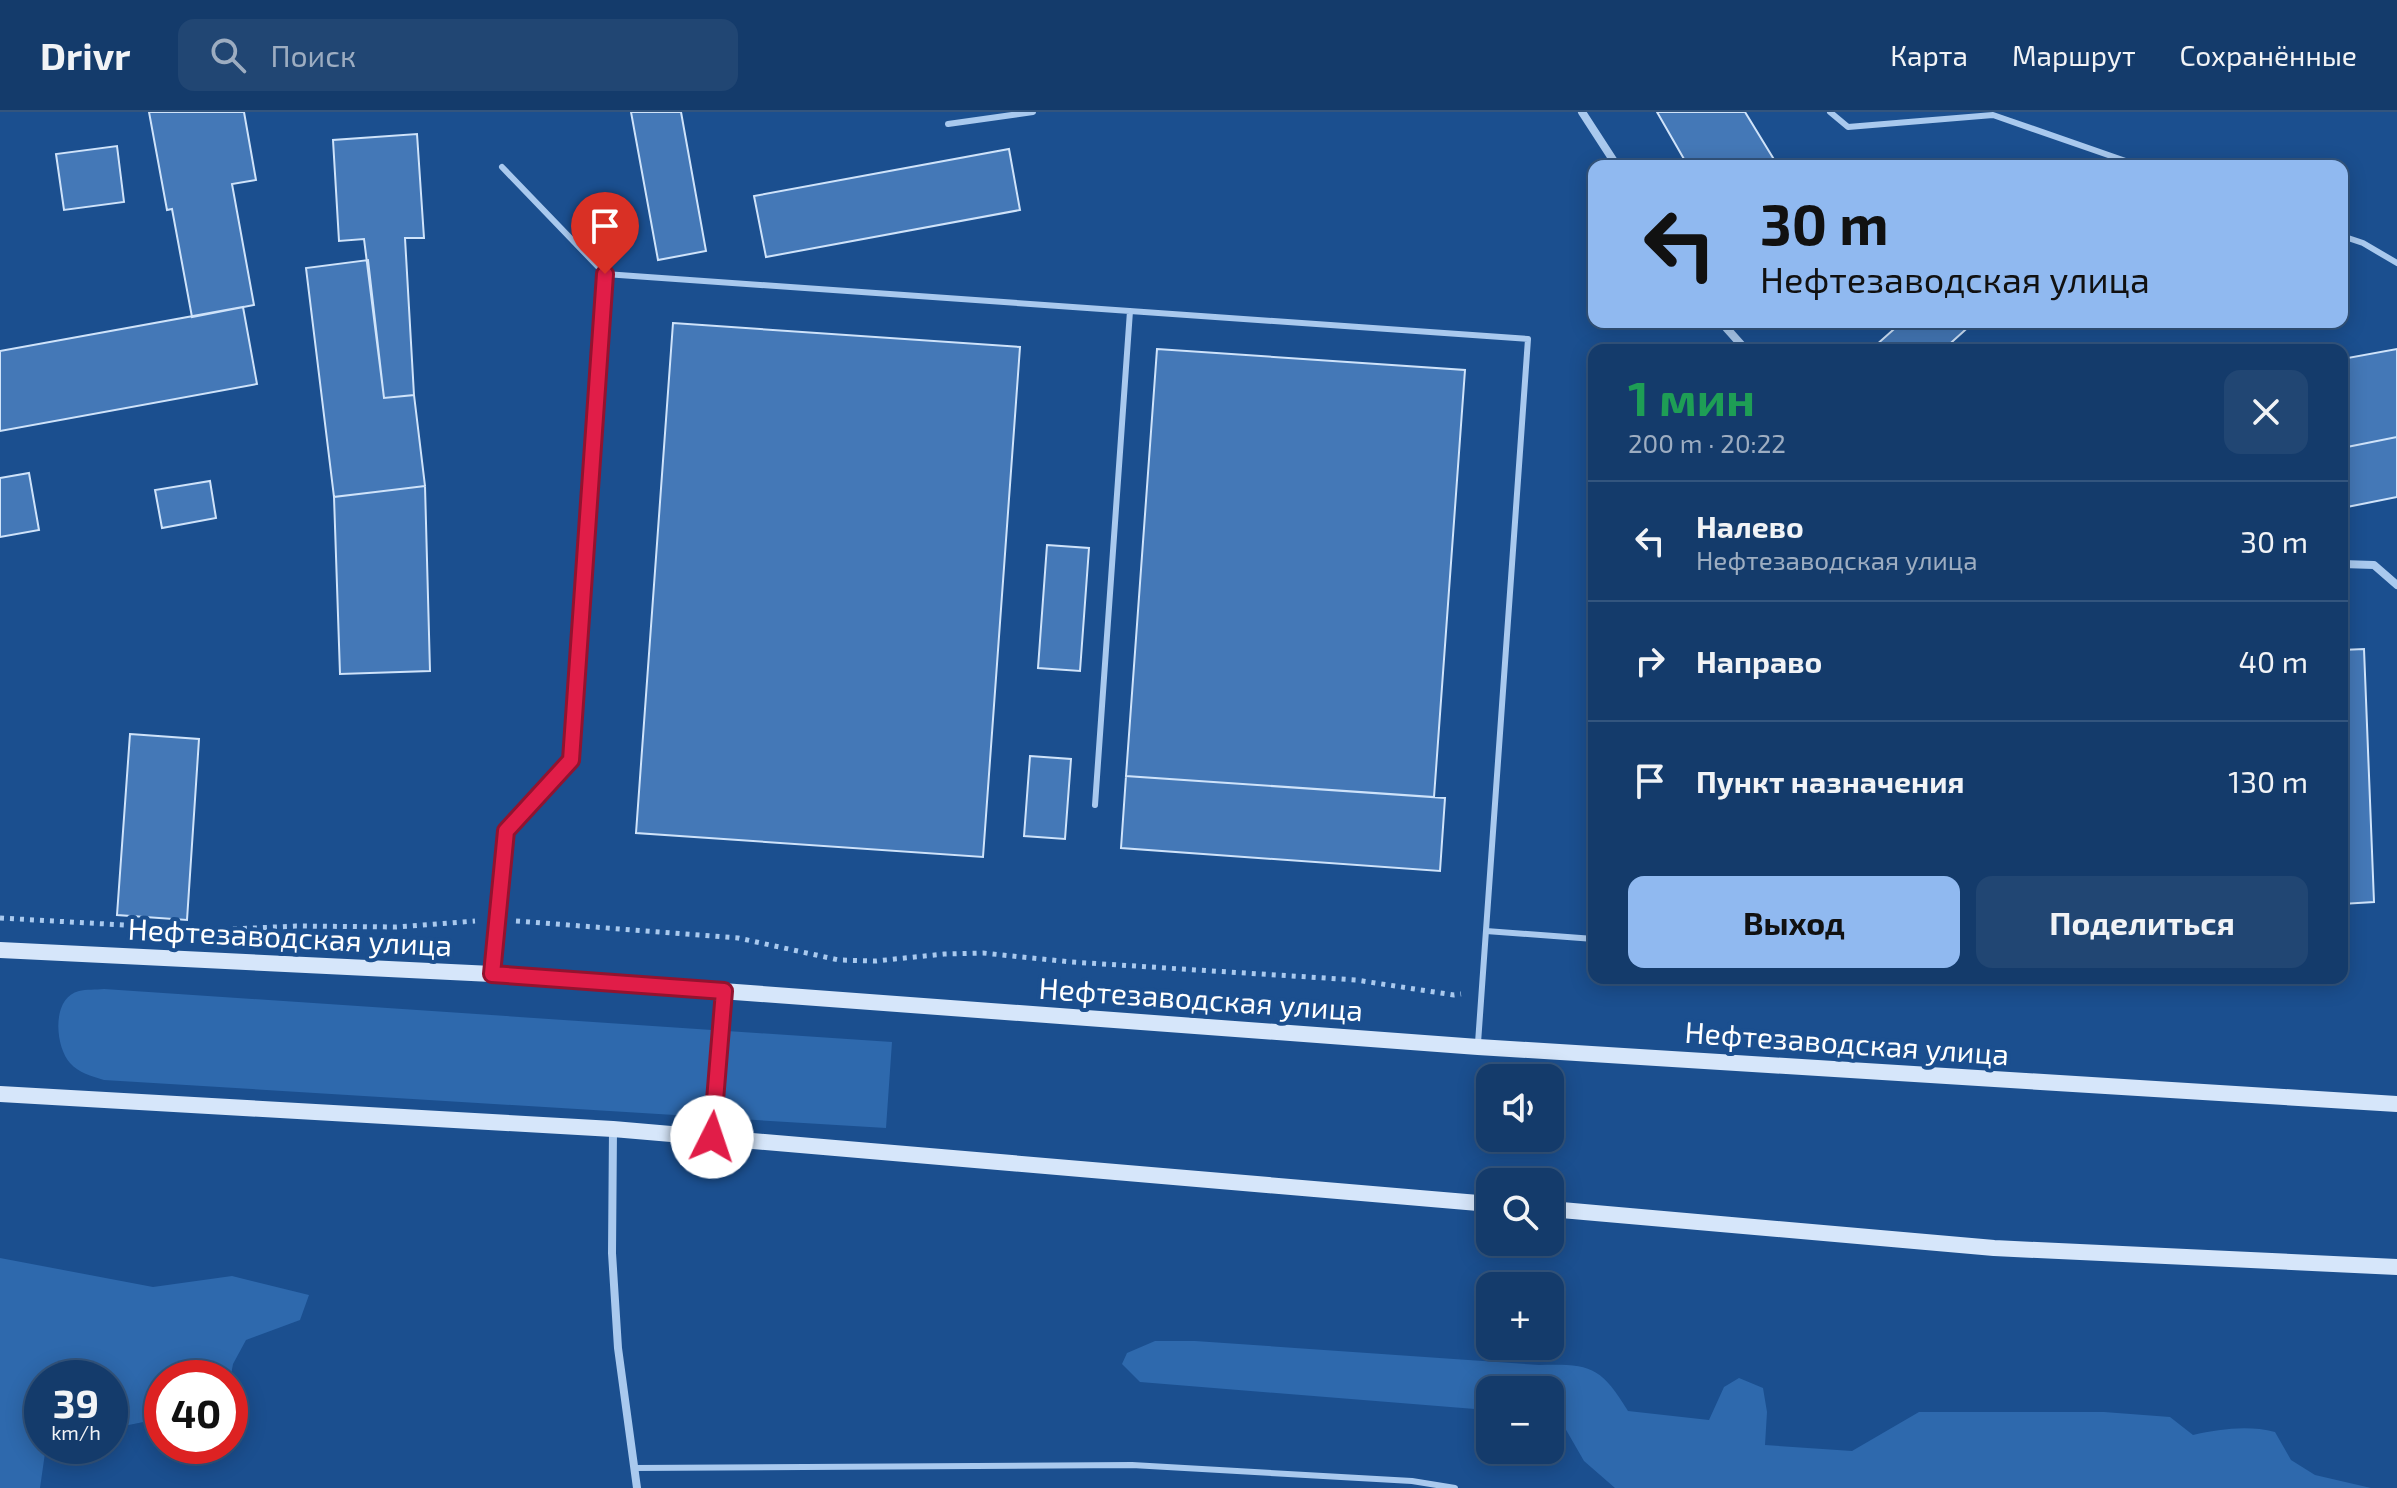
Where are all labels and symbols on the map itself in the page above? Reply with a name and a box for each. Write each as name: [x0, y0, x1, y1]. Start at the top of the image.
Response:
pin: [571, 192, 639, 274]
street label: Нефтезаводская улица: [127, 910, 453, 963]
street label: Нефтезаводская улица: [1038, 969, 1364, 1028]
street label: Нефтезаводская улица: [1684, 1013, 2010, 1072]
position arrow: [670, 1095, 754, 1179]
speed limit sign: 40: [144, 1360, 248, 1464]

